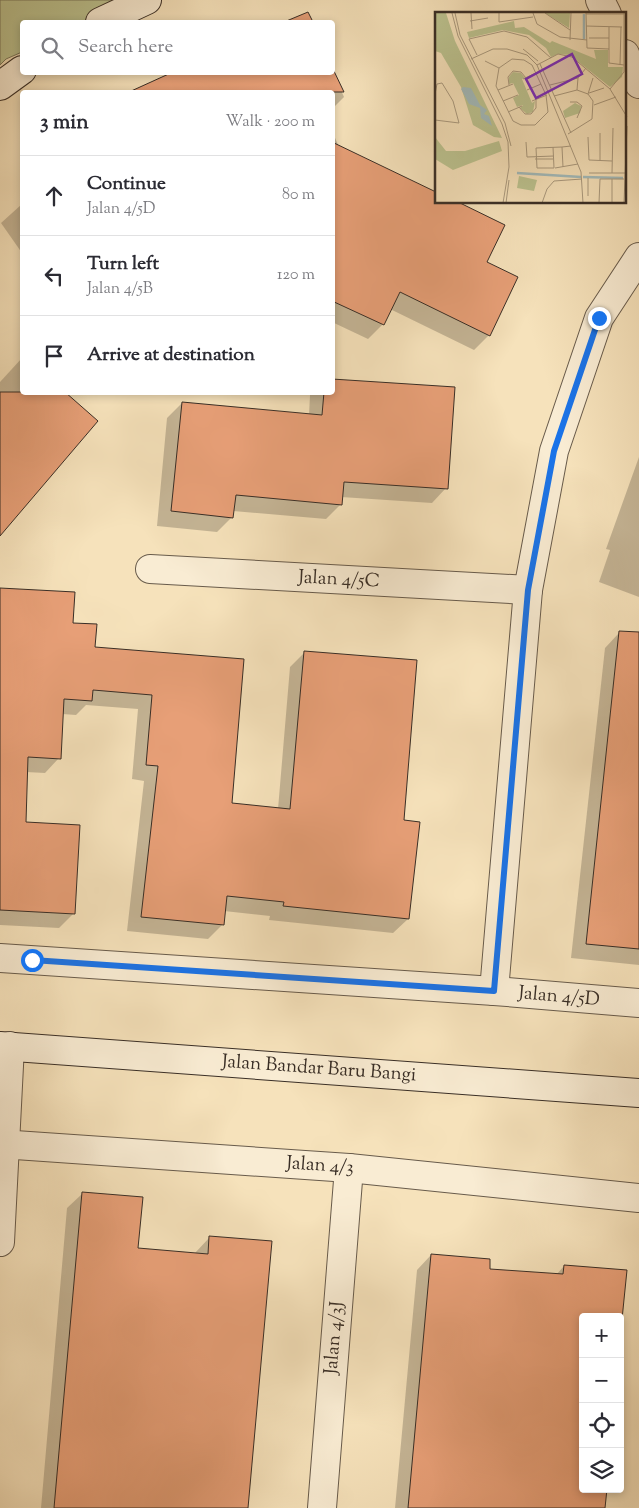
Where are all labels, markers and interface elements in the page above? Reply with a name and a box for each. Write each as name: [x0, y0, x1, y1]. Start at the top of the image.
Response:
inset map: [435, 12, 626, 204]
search box: [20, 20, 335, 75]
icon: search: [38, 34, 66, 62]
text: Search here: [78, 34, 173, 61]
text: 3 min: [40, 108, 89, 138]
text: Walk · 200 m: [226, 111, 315, 134]
text: Continue: [87, 171, 166, 198]
icon: ahead: [40, 182, 68, 210]
text: 80 m: [282, 184, 315, 207]
text: Jalan 4/5D: [87, 198, 155, 221]
text: Turn left: [87, 251, 159, 278]
icon: left: [40, 262, 68, 290]
text: 120 m: [277, 264, 315, 287]
text: Jalan 4/5B: [87, 278, 153, 301]
route end: [588, 307, 611, 330]
icon: arrive: [40, 342, 68, 370]
text: Arrive at destination: [87, 342, 255, 369]
street label: Jalan 4/5C: [297, 564, 380, 596]
route start: [21, 949, 44, 972]
street label: Jalan 4/5D: [516, 980, 601, 1014]
street label: Jalan Bandar Baru Bangi: [220, 1049, 417, 1089]
street label: Jalan 4/3: [284, 1150, 355, 1182]
street label: Jalan 4/3J: [318, 1300, 352, 1376]
map controls: [579, 1313, 624, 1493]
button: +: [579, 1313, 624, 1358]
button: −: [579, 1358, 624, 1403]
button: locate: [579, 1403, 624, 1448]
button: layers: [579, 1448, 624, 1493]

